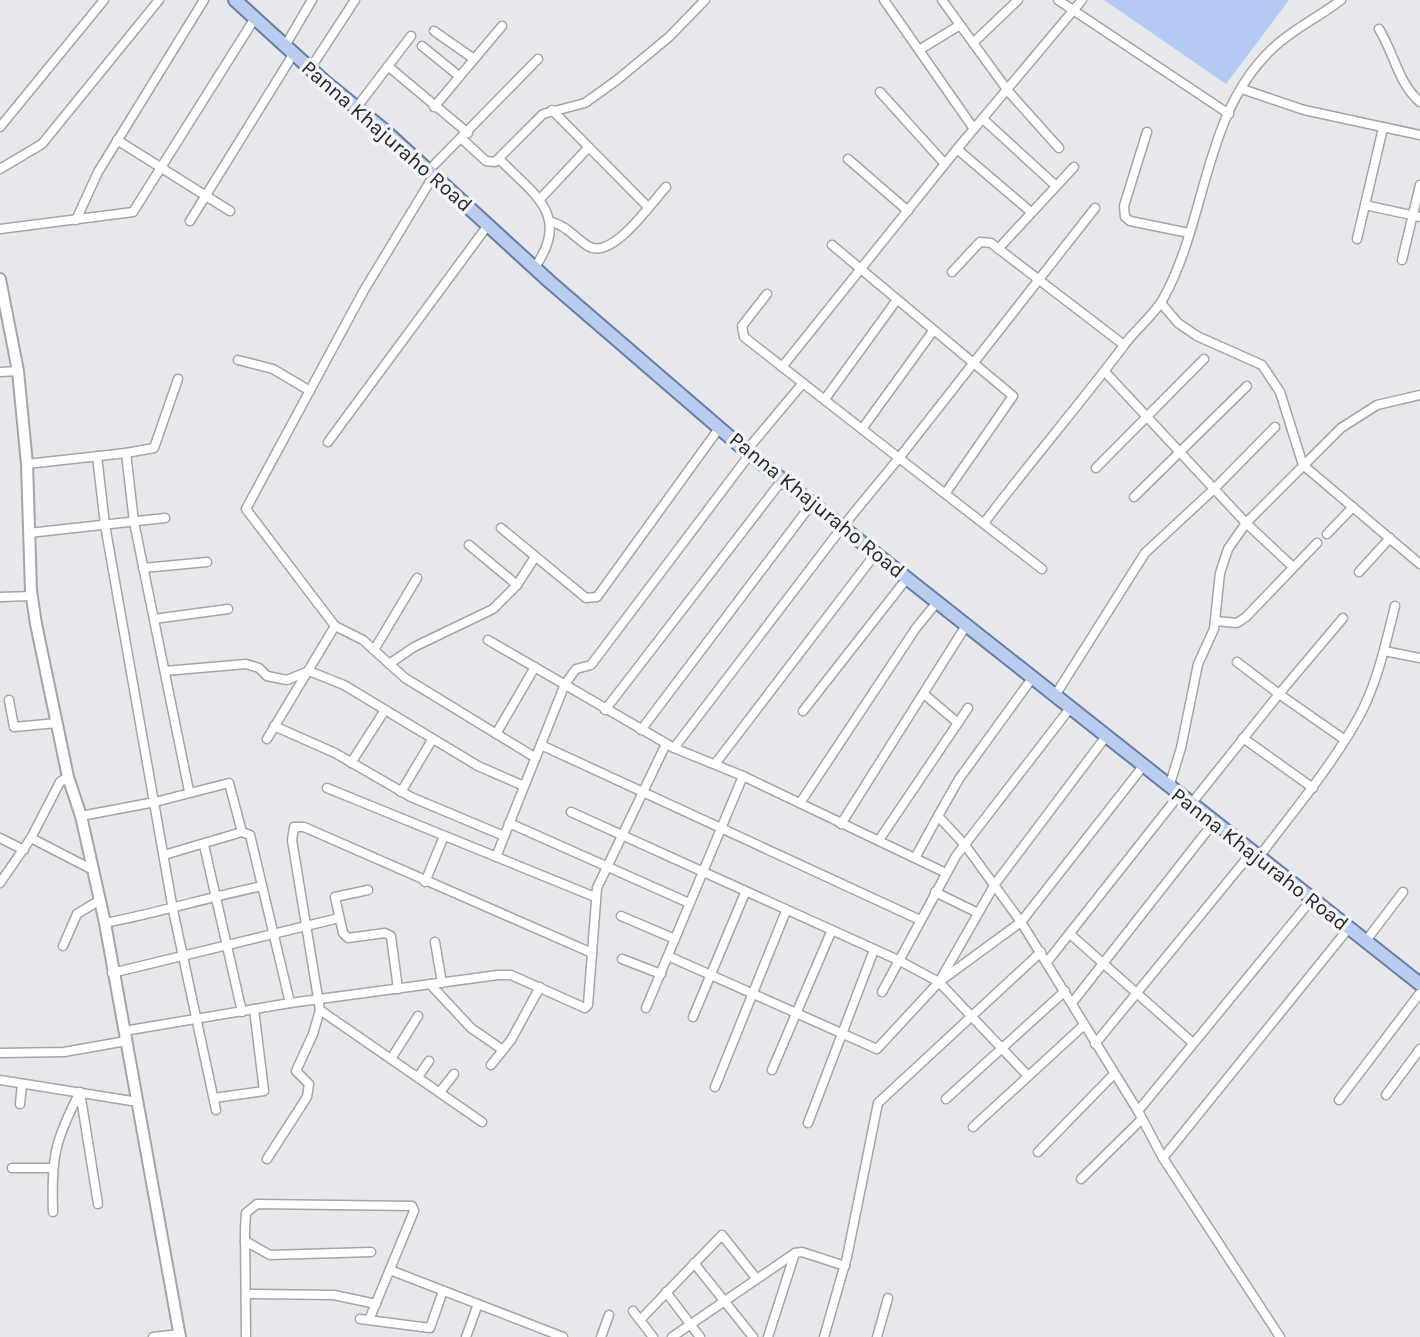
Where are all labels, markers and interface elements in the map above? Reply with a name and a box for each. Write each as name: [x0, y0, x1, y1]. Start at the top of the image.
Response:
street label: Panna Khajuraho Road: [297, 55, 477, 217]
street label: Panna Khajuraho Road: [725, 427, 909, 583]
street label: Panna Khajuraho Road: [1167, 782, 1353, 936]

